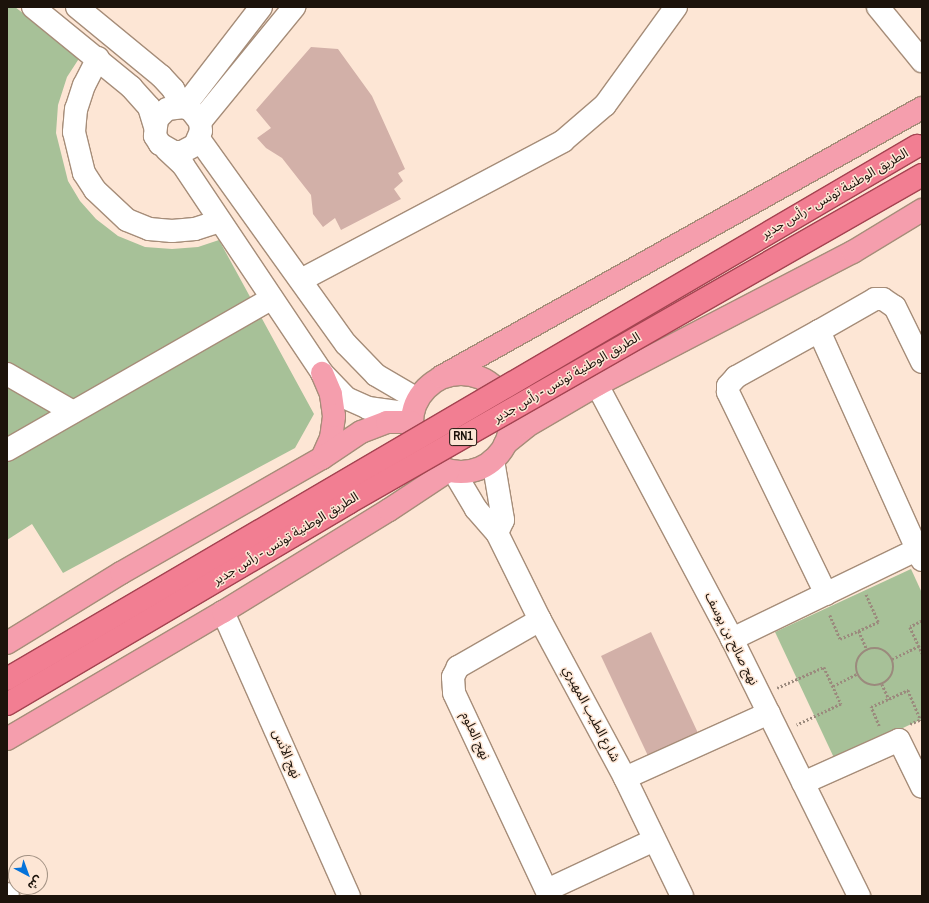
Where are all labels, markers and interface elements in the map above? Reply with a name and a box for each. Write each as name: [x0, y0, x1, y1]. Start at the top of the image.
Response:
street label: الطريق الوطنية تونس - رأس جدير: [759, 145, 911, 243]
street label: الطريق الوطنية تونس - رأس جدير: [491, 329, 643, 427]
road number: RN1: [449, 427, 477, 447]
street label: الطريق الوطنية تونس - رأس جدير: [210, 489, 362, 589]
street label: نهج صالح بن يوسف: [701, 590, 761, 688]
street label: شارع الطيب المهيري: [559, 663, 623, 765]
street label: نهج العلوم: [457, 710, 493, 762]
street label: نهج الأنس: [268, 727, 304, 781]
north arrow: [8, 855, 48, 895]
text: ش: [25, 873, 46, 894]

